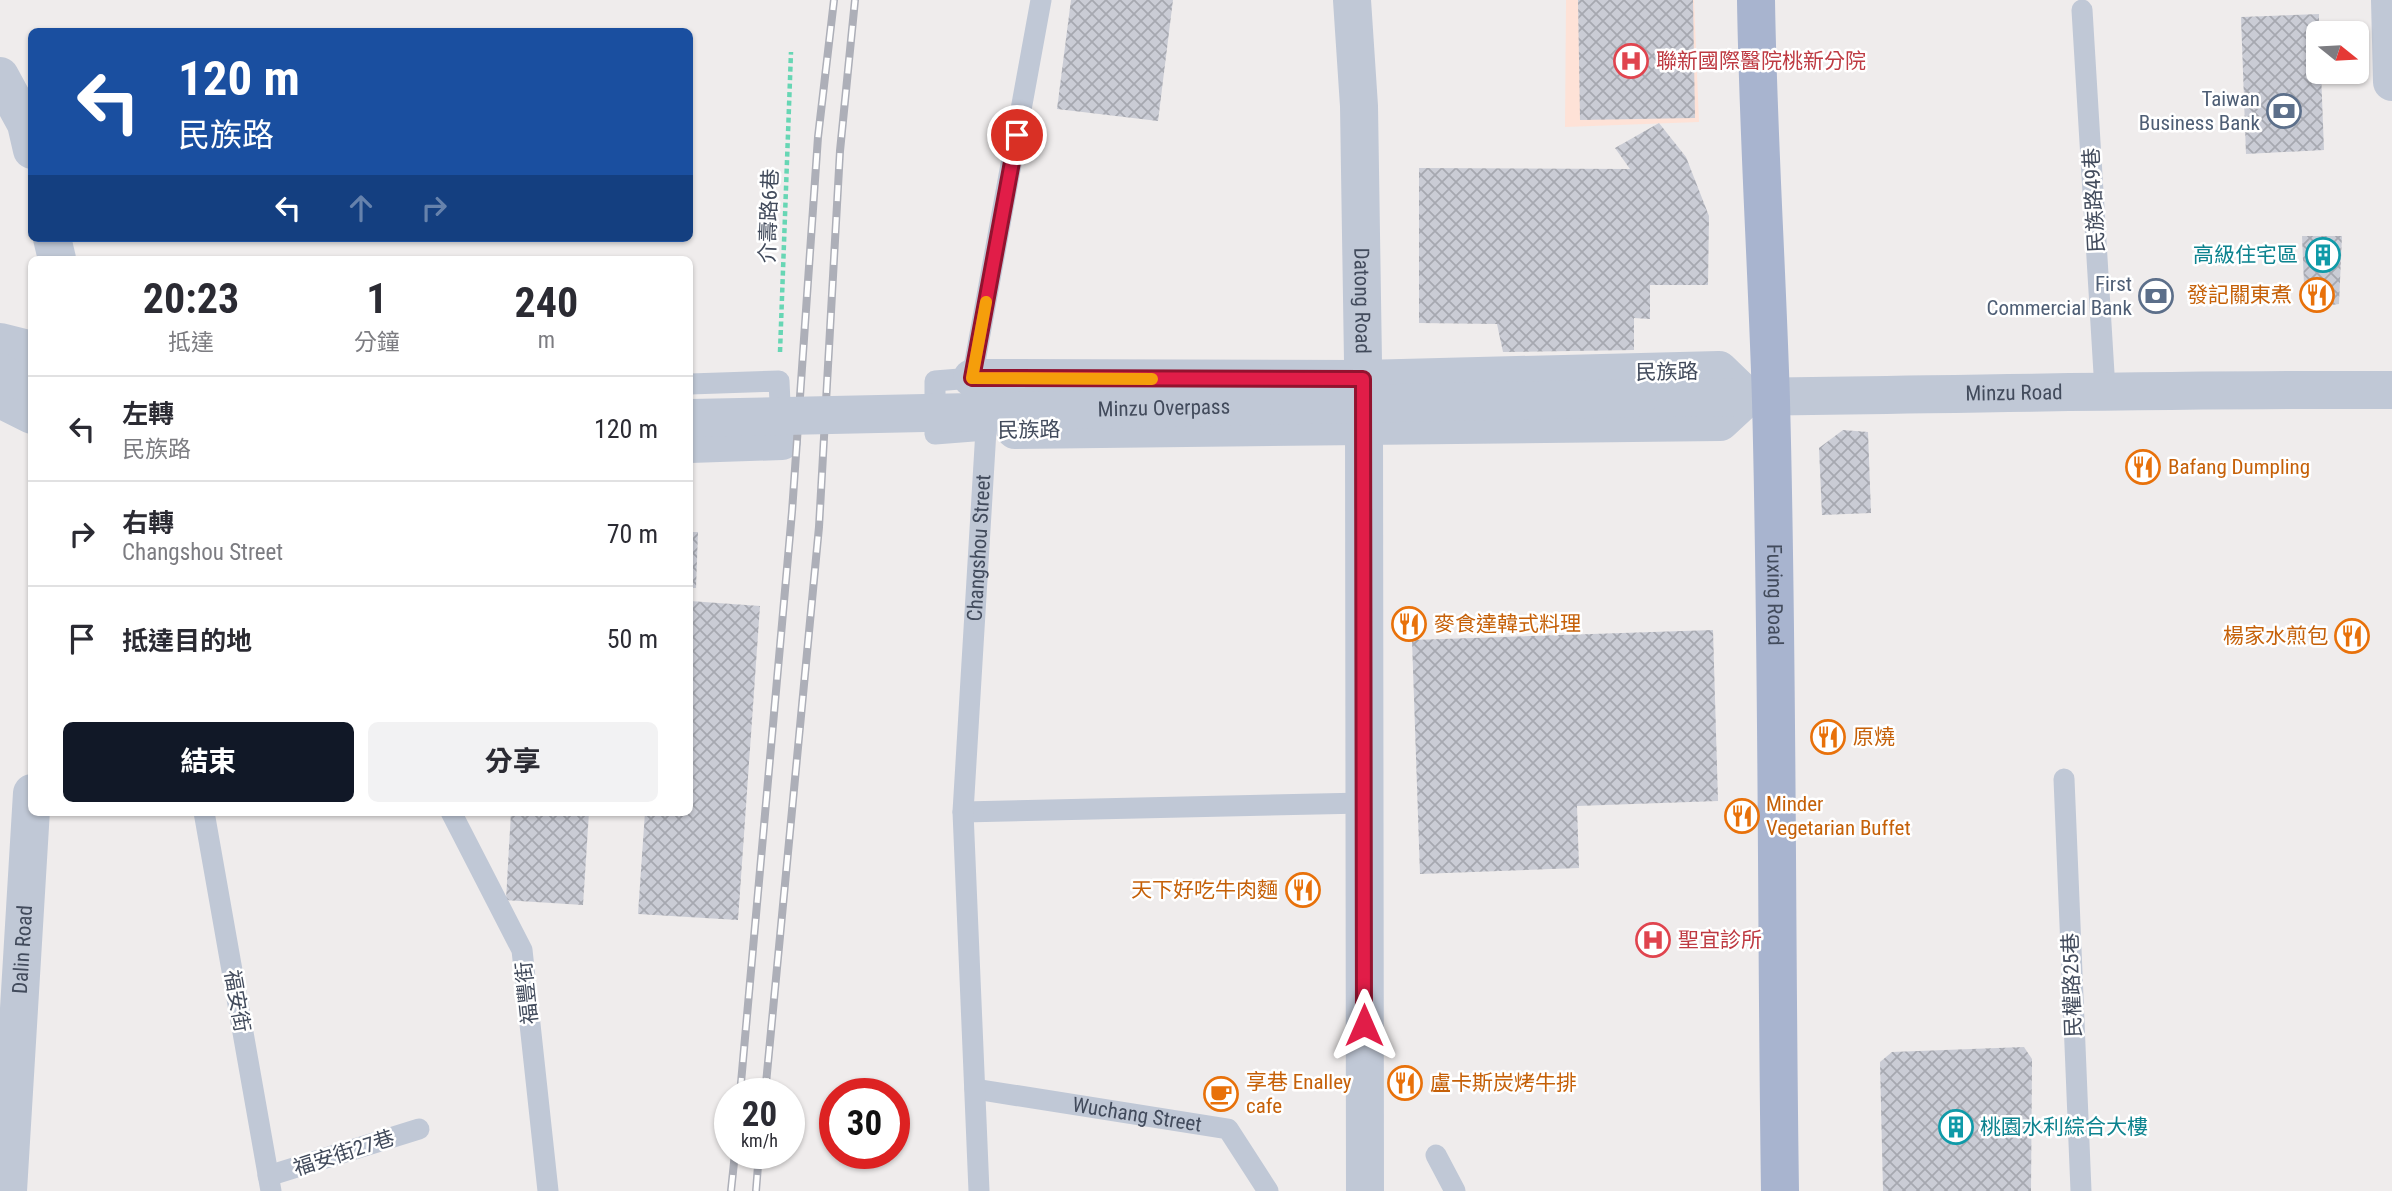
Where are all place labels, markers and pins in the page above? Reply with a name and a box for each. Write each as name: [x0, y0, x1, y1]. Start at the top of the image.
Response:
hospital icon: 聯新國際醫院桃新分院: [1612, 42, 1650, 80]
place label: 聯新國際醫院桃新分院: [1656, 49, 1866, 73]
place label: Taiwan Business Bank: [2139, 87, 2261, 135]
bank icon: Taiwan Business Bank: [2265, 92, 2303, 130]
pin: [987, 105, 1047, 165]
building icon: 高級住宅區: [2304, 236, 2342, 274]
place label: 高級住宅區: [2193, 243, 2298, 267]
place label: First Commercial Bank: [1987, 272, 2133, 320]
restaurant icon: 發記關東煮: [2298, 276, 2336, 314]
bank icon: First Commercial Bank: [2137, 277, 2175, 315]
place label: 發記關東煮: [2187, 283, 2292, 307]
restaurant icon: Bafang Dumpling: [2124, 448, 2162, 486]
place label: Bafang Dumpling: [2168, 455, 2310, 479]
restaurant icon: 麥食達韓式料理: [1390, 605, 1428, 643]
place label: 麥食達韓式料理: [1434, 612, 1581, 636]
restaurant icon: 楊家水煎包: [2333, 617, 2371, 655]
place label: 楊家水煎包: [2223, 624, 2328, 648]
restaurant icon: 原燒: [1809, 718, 1847, 756]
place label: 原燒: [1853, 725, 1895, 749]
place label: Minder Vegetarian Buffet: [1766, 792, 1911, 840]
restaurant icon: Minder Vegetarian Buffet: [1723, 797, 1761, 835]
restaurant icon: 天下好吃牛肉麵: [1284, 871, 1322, 909]
place label: 天下好吃牛肉麵: [1131, 878, 1278, 902]
hospital icon: 聖宜診所: [1634, 921, 1672, 959]
place label: 聖宜診所: [1678, 928, 1762, 952]
restaurant icon: 盧卡斯炭烤牛排: [1386, 1064, 1424, 1102]
place label: 享巷 Enalley cafe: [1246, 1070, 1352, 1118]
place label: 盧卡斯炭烤牛排: [1430, 1071, 1577, 1095]
cafe icon: 享巷 Enalley cafe: [1202, 1075, 1240, 1113]
building icon: 桃園水利綜合大樓: [1937, 1108, 1975, 1146]
place label: 桃園水利綜合大樓: [1980, 1115, 2148, 1139]

